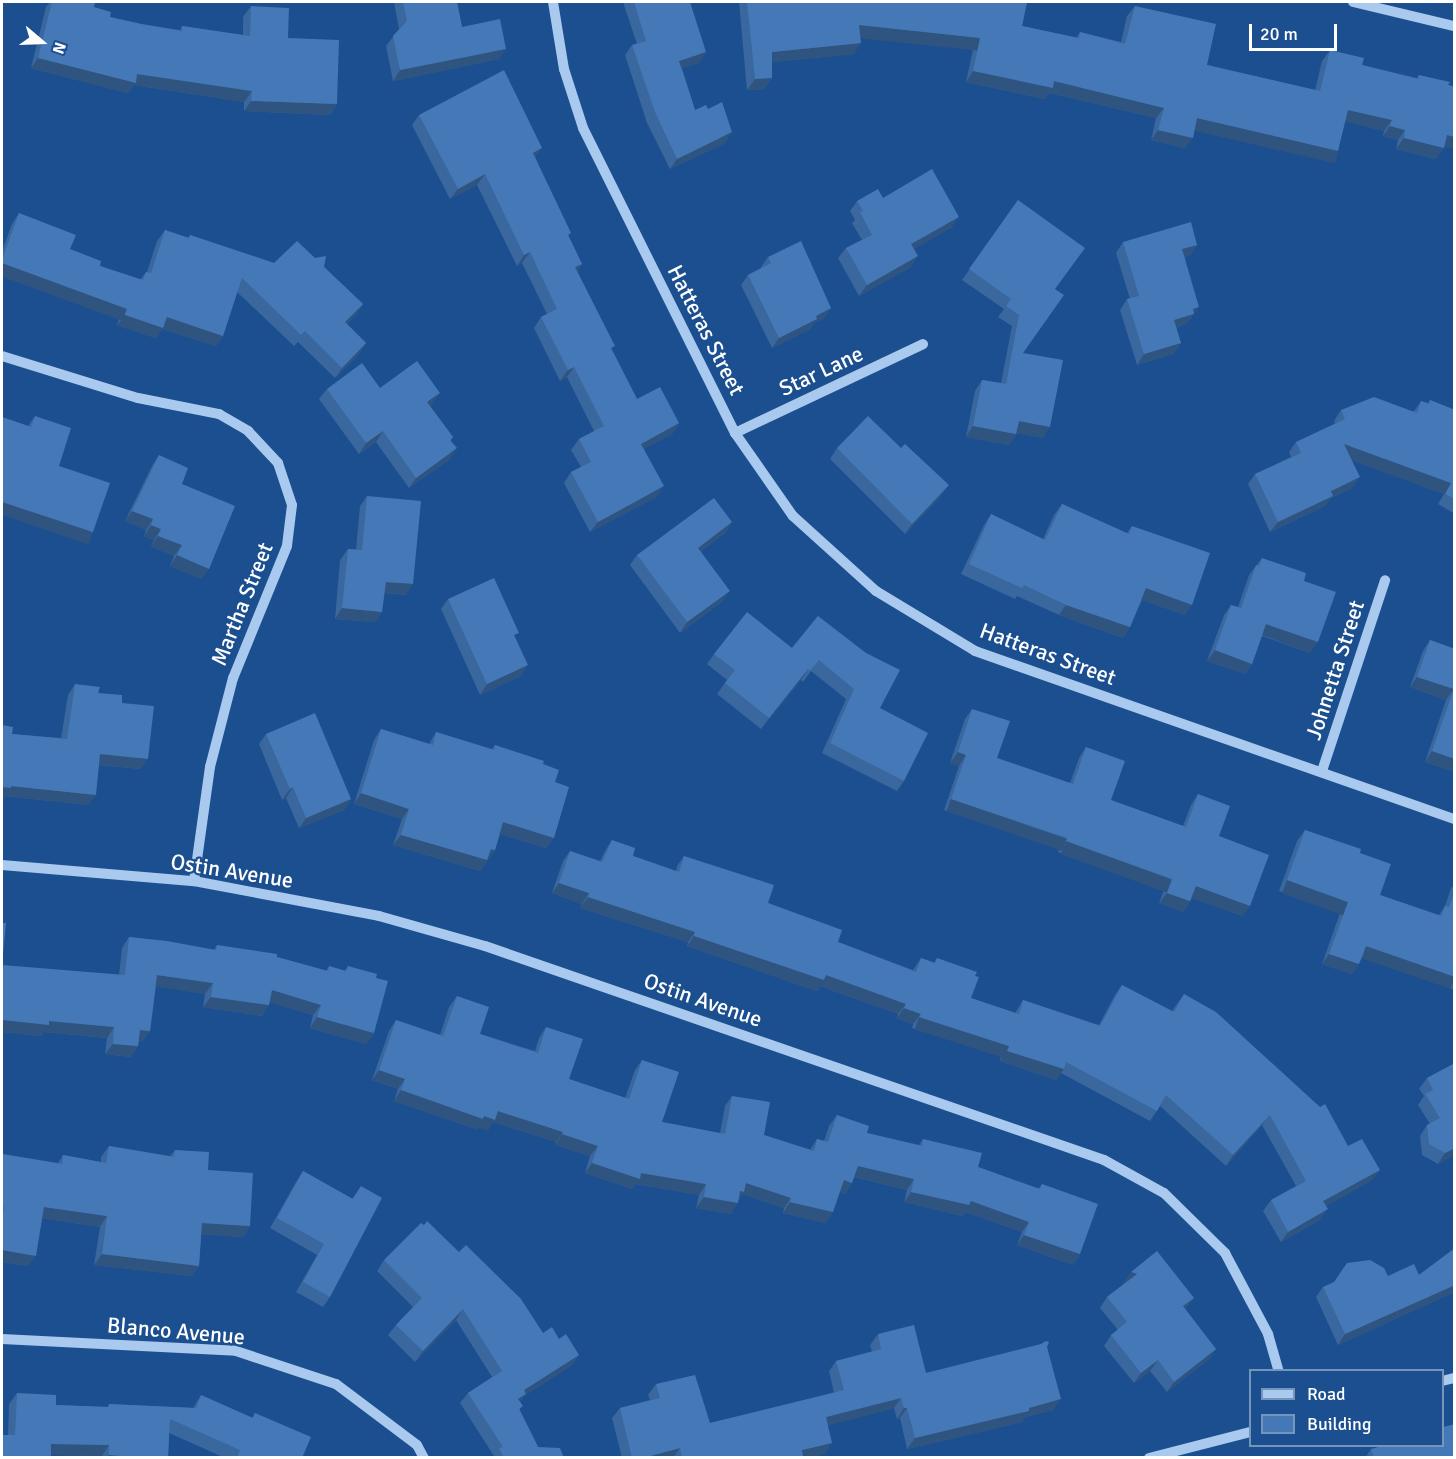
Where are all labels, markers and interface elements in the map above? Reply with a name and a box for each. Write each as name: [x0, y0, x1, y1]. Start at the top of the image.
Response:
north arrow: [12, 12, 72, 72]
scale bar: [1252, 12, 1340, 50]
text: 20 m: [1260, 23, 1298, 45]
text: N: [48, 39, 70, 56]
street label: Hatteras Street: [662, 260, 750, 400]
street label: Star Lane: [775, 340, 867, 402]
street label: Martha Street: [205, 539, 279, 669]
street label: Johnetta Street: [1300, 597, 1370, 743]
street label: Hatteras Street: [976, 617, 1120, 691]
street label: Ostin Avenue: [169, 848, 295, 894]
street label: Ostin Avenue: [640, 967, 766, 1033]
street label: Blanco Avenue: [106, 1312, 246, 1350]
legend: [1249, 1369, 1444, 1447]
text: Road: [1307, 1383, 1346, 1405]
text: Building: [1307, 1413, 1371, 1435]

